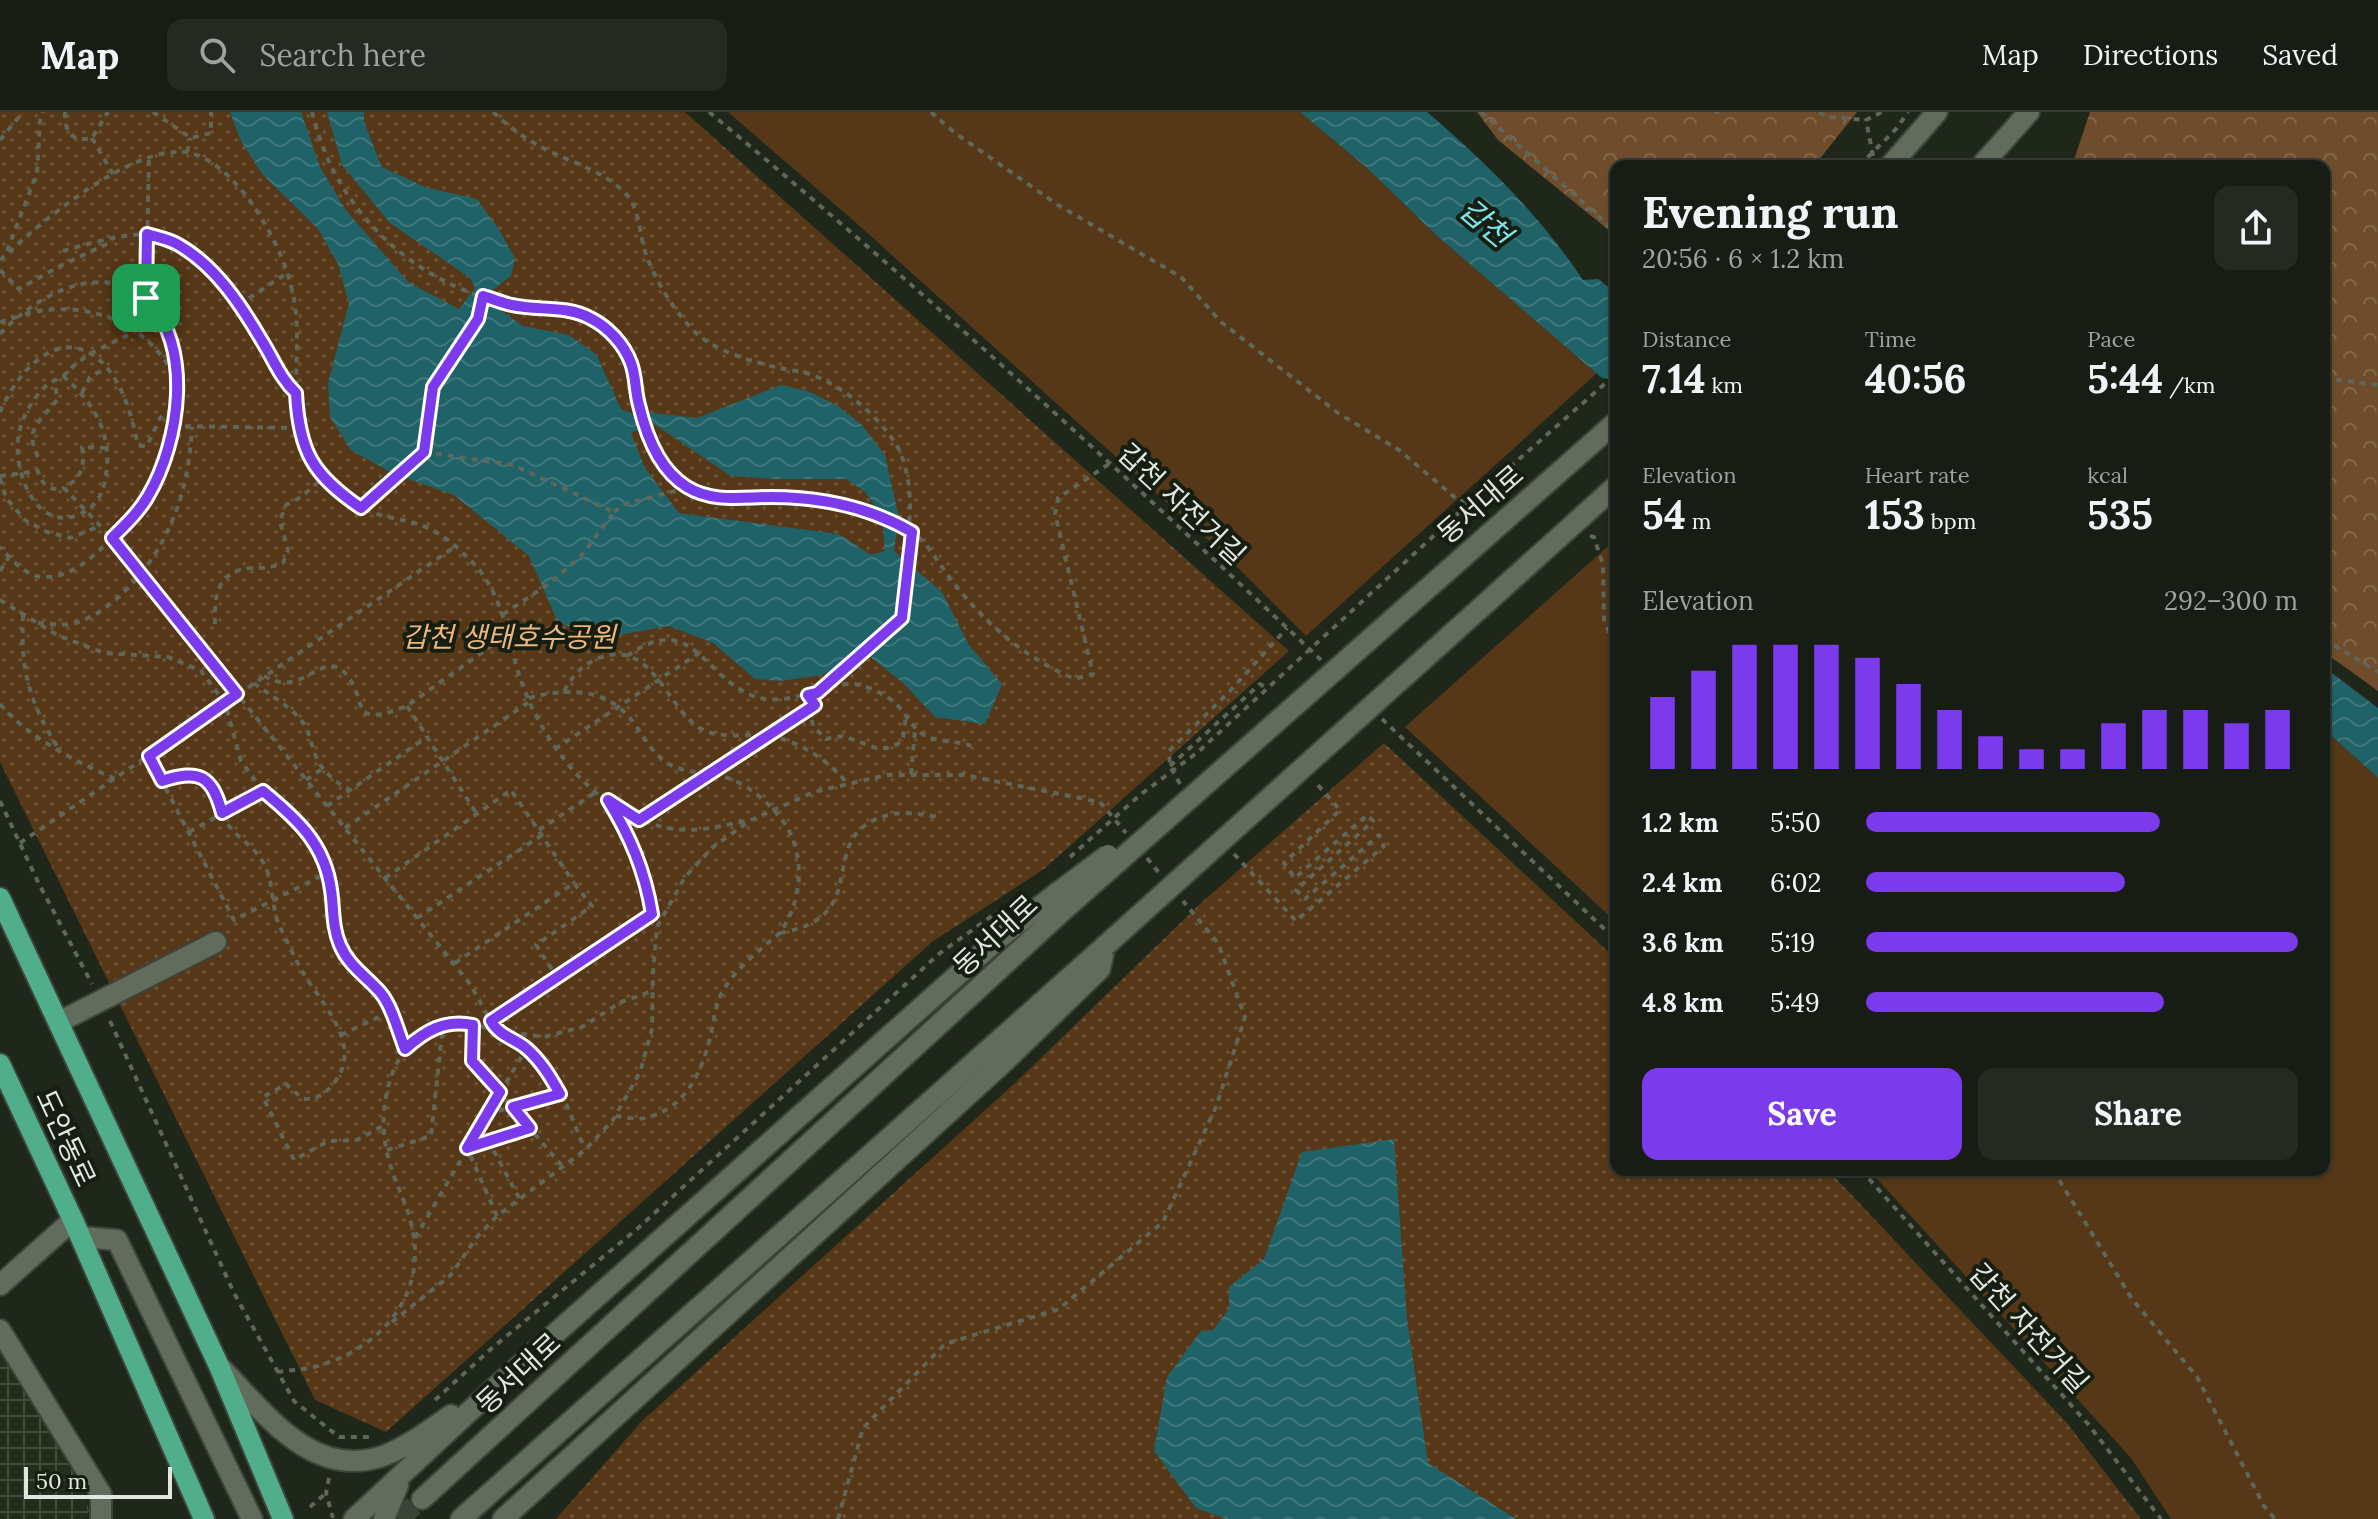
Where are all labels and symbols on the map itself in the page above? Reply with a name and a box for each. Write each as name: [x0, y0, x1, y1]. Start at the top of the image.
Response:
water label: 갑천: [1452, 190, 1522, 257]
pin: [112, 264, 180, 332]
street label: 갑천 자전거길: [1111, 436, 1253, 572]
street label: 동서대로: [1429, 457, 1531, 551]
park label: 갑천 생태호수공원: [402, 619, 618, 655]
street label: 동서대로: [945, 887, 1045, 983]
street label: 도안동로: [28, 1084, 104, 1192]
street label: 갑천 자전거길: [1961, 1256, 2097, 1400]
street label: 동서대로: [468, 1325, 568, 1421]
scale bar: [24, 1463, 172, 1499]

